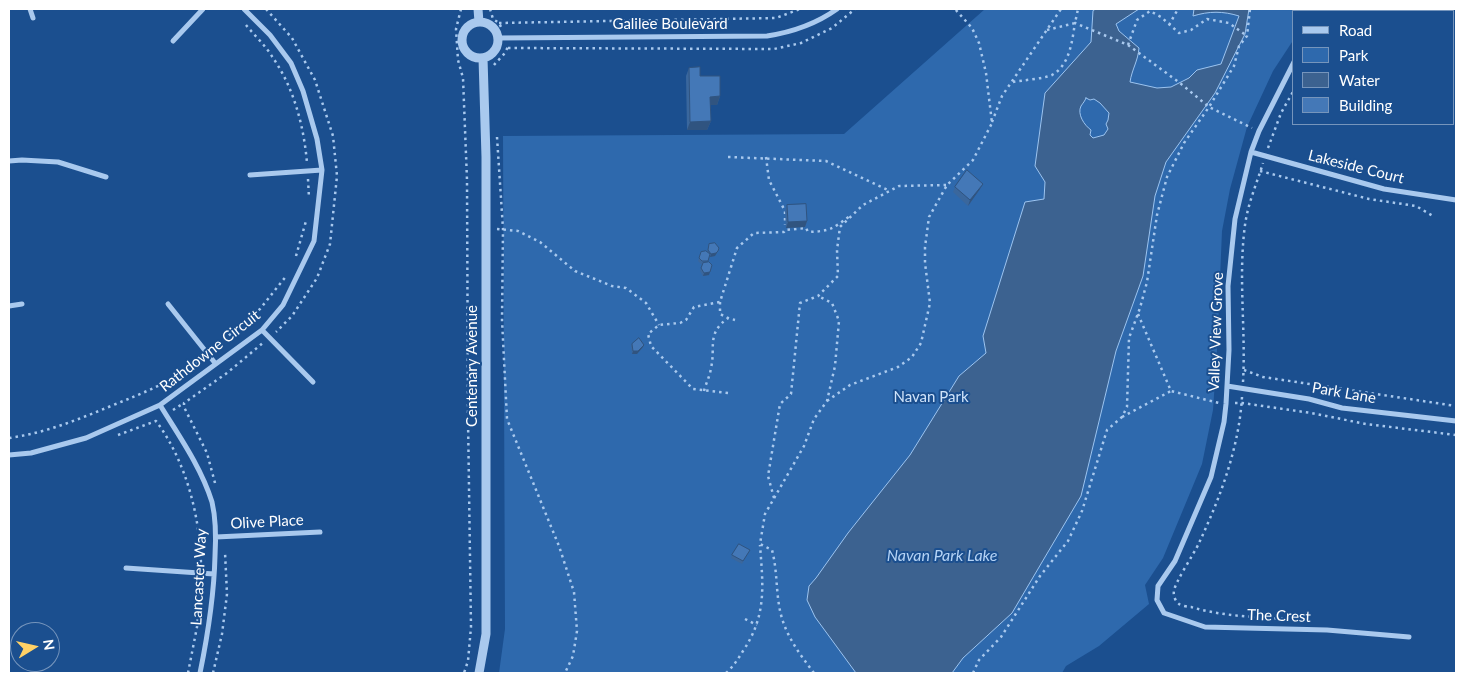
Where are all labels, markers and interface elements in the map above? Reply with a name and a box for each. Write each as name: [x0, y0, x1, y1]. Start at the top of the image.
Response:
legend: [1292, 10, 1455, 125]
street label: Galilee Boulevard: [612, 15, 728, 33]
text: Road: [1339, 21, 1372, 39]
text: Park: [1339, 46, 1368, 64]
text: Water: [1339, 71, 1380, 89]
text: Building: [1339, 96, 1392, 114]
street label: Lakeside Court: [1306, 146, 1406, 188]
street label: Valley View Grove: [1205, 272, 1227, 392]
street label: Centenary Avenue: [463, 305, 481, 427]
street label: Rathdowne Circuit: [156, 306, 264, 396]
street label: Park Lane: [1311, 379, 1377, 407]
park label: Navan Park: [893, 388, 969, 406]
street label: Olive Place: [230, 511, 304, 533]
street label: Lancaster Way: [187, 528, 211, 626]
water label: Navan Park Lake: [887, 546, 997, 566]
street label: The Crest: [1247, 606, 1311, 626]
north arrow: [10, 622, 60, 672]
text: N: [40, 638, 59, 651]

